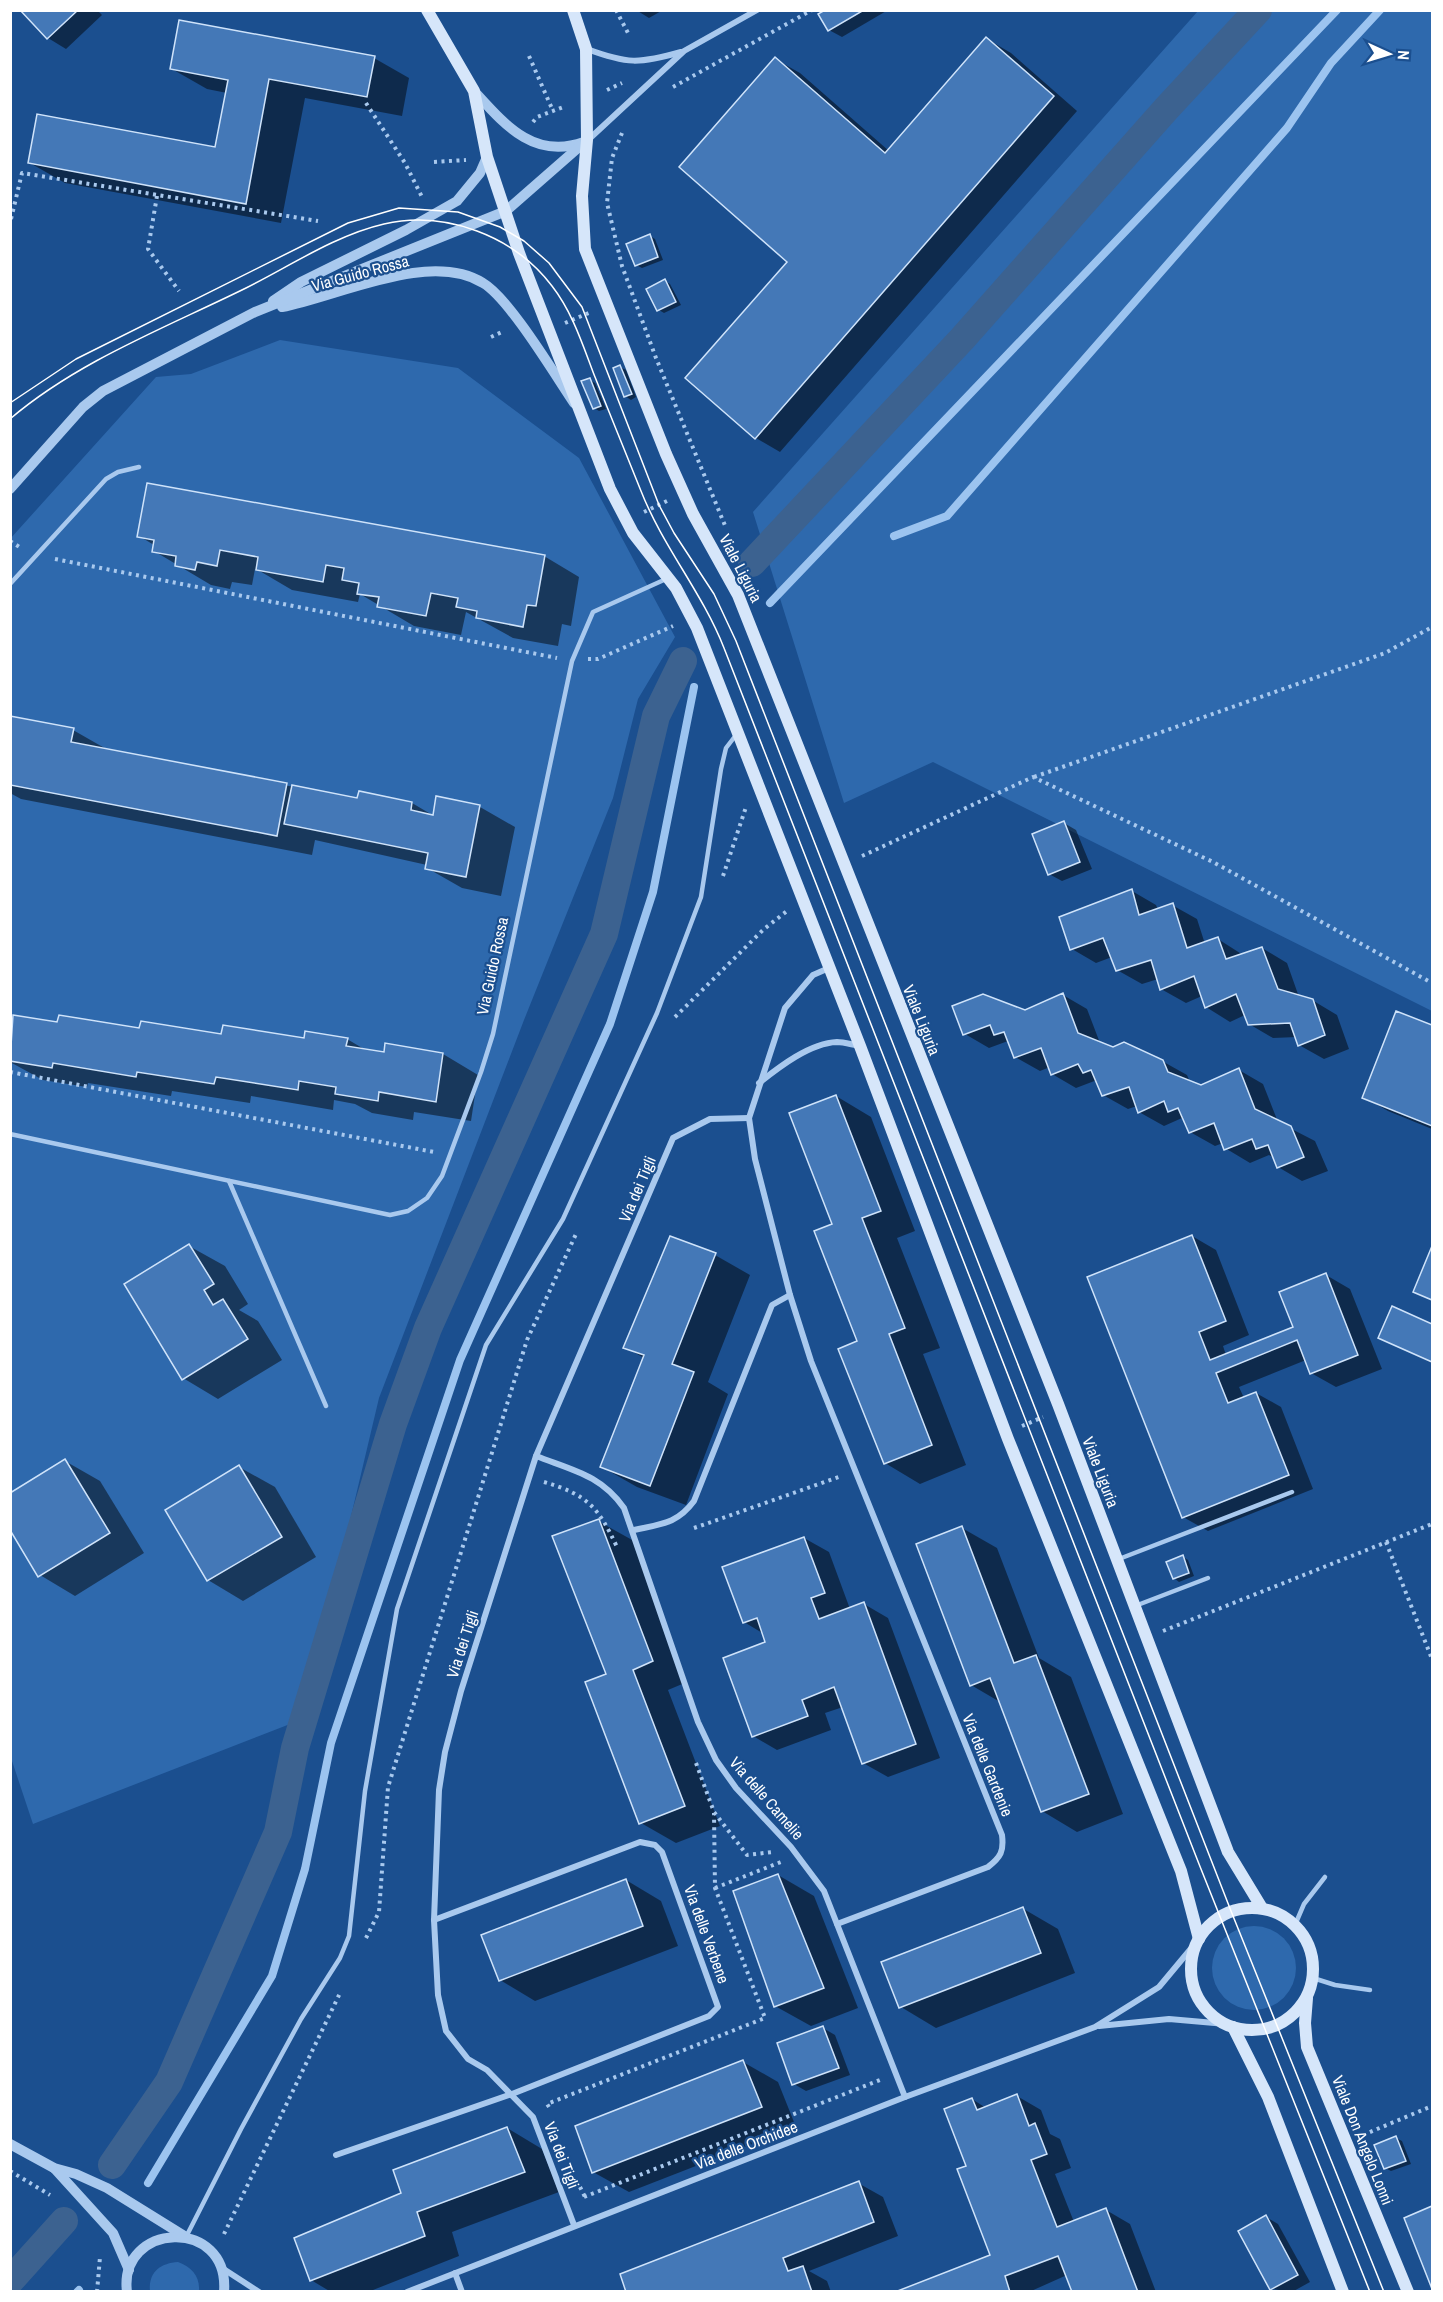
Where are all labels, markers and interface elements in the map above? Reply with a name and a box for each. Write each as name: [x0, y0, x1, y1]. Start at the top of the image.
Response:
north arrow: [1359, 24, 1419, 84]
text: N: [1393, 50, 1415, 61]
street label: Via Guido Rossa: [309, 249, 412, 297]
street label: Viale Liguria: [714, 530, 768, 607]
street label: Via Guido Rossa: [471, 914, 513, 1017]
street label: Viale Liguria: [898, 981, 946, 1059]
street label: Via dei Tigli: [613, 1152, 661, 1226]
street label: Viale Liguria: [1077, 1433, 1125, 1511]
street label: Via dei Tigli: [441, 1607, 483, 1681]
street label: Via delle Gardenie: [957, 1710, 1019, 1820]
street label: Via delle Camelie: [725, 1752, 809, 1844]
street label: Via delle Verbene: [679, 1882, 735, 1986]
street label: Viale Don Angelo Lonni: [1327, 2072, 1399, 2208]
street label: Via delle Orchidee: [691, 2115, 801, 2175]
street label: Via dei Tigli: [539, 2118, 585, 2192]

